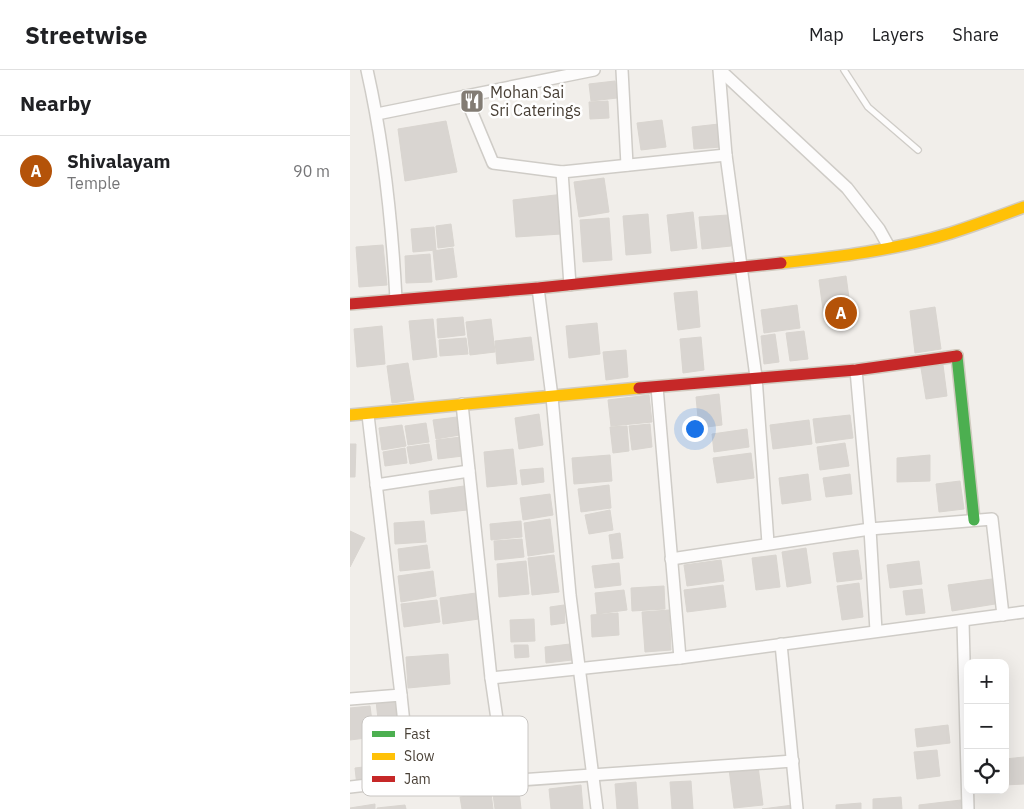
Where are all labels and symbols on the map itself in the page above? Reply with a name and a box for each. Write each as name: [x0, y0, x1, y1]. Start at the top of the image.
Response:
place label: Mohan Sai Sri Caterings: [490, 82, 581, 120]
restaurant icon: Mohan Sai Sri Caterings: [459, 88, 485, 114]
pin: A: [825, 294, 857, 332]
your location: [682, 416, 708, 442]
legend: [362, 716, 528, 796]
text: Fast: [404, 725, 430, 743]
text: Slow: [404, 747, 435, 765]
text: Jam: [404, 770, 431, 788]

